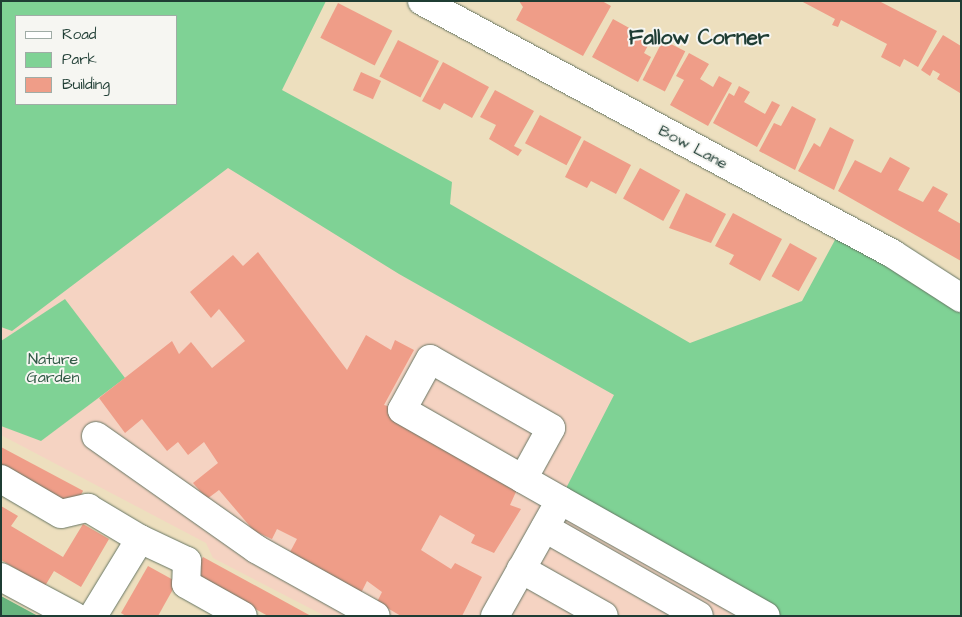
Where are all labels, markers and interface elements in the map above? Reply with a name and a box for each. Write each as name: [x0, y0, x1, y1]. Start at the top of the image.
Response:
legend: [15, 15, 178, 105]
text: Road: [62, 24, 96, 45]
district label: Fallow Corner: [629, 25, 769, 51]
text: Park: [62, 49, 97, 70]
text: Building: [62, 74, 110, 95]
street label: Bow Lane: [655, 121, 731, 173]
park label: Nature Garden: [27, 349, 79, 387]

